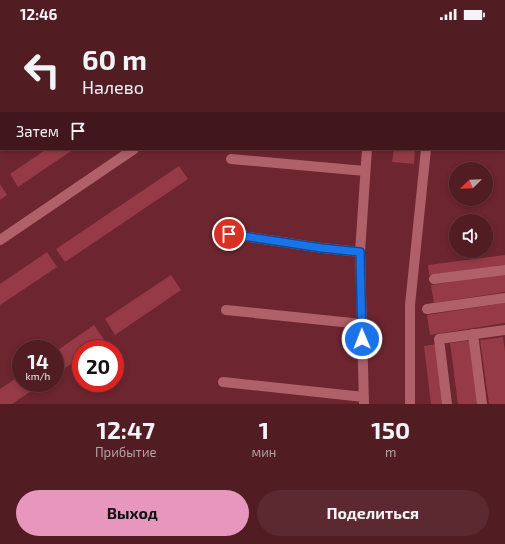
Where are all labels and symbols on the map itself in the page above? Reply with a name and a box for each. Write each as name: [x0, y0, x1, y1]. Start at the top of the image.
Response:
north arrow: [449, 162, 493, 206]
pin: [212, 217, 246, 251]
position arrow: [341, 318, 383, 360]
speed limit sign: 20: [72, 340, 124, 392]

